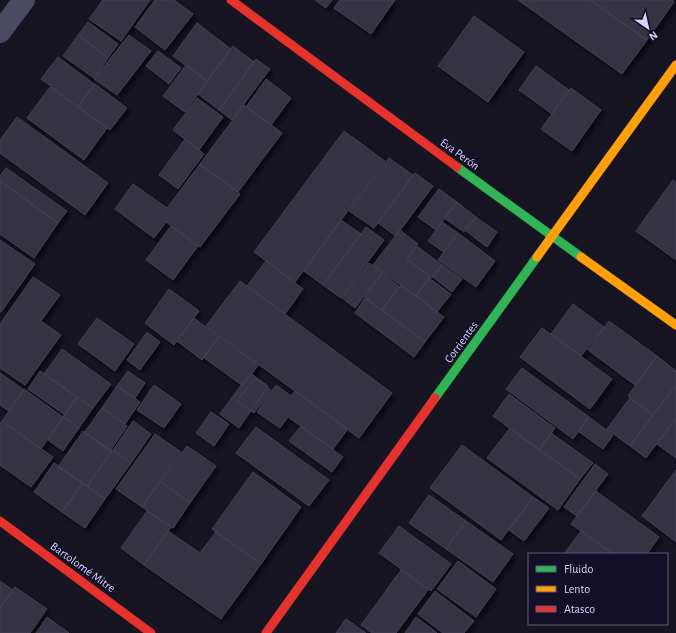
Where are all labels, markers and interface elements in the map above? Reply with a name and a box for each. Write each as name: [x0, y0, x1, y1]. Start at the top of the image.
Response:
north arrow: [628, 8, 668, 48]
text: N: [647, 29, 660, 43]
street label: Eva Perón: [438, 136, 482, 172]
street label: Corrientes: [442, 319, 480, 365]
street label: Bartolomé Mitre: [48, 540, 118, 594]
legend: [528, 553, 668, 625]
text: Fluido: [564, 563, 593, 575]
text: Lento: [564, 583, 590, 595]
text: Atasco: [564, 603, 595, 615]

